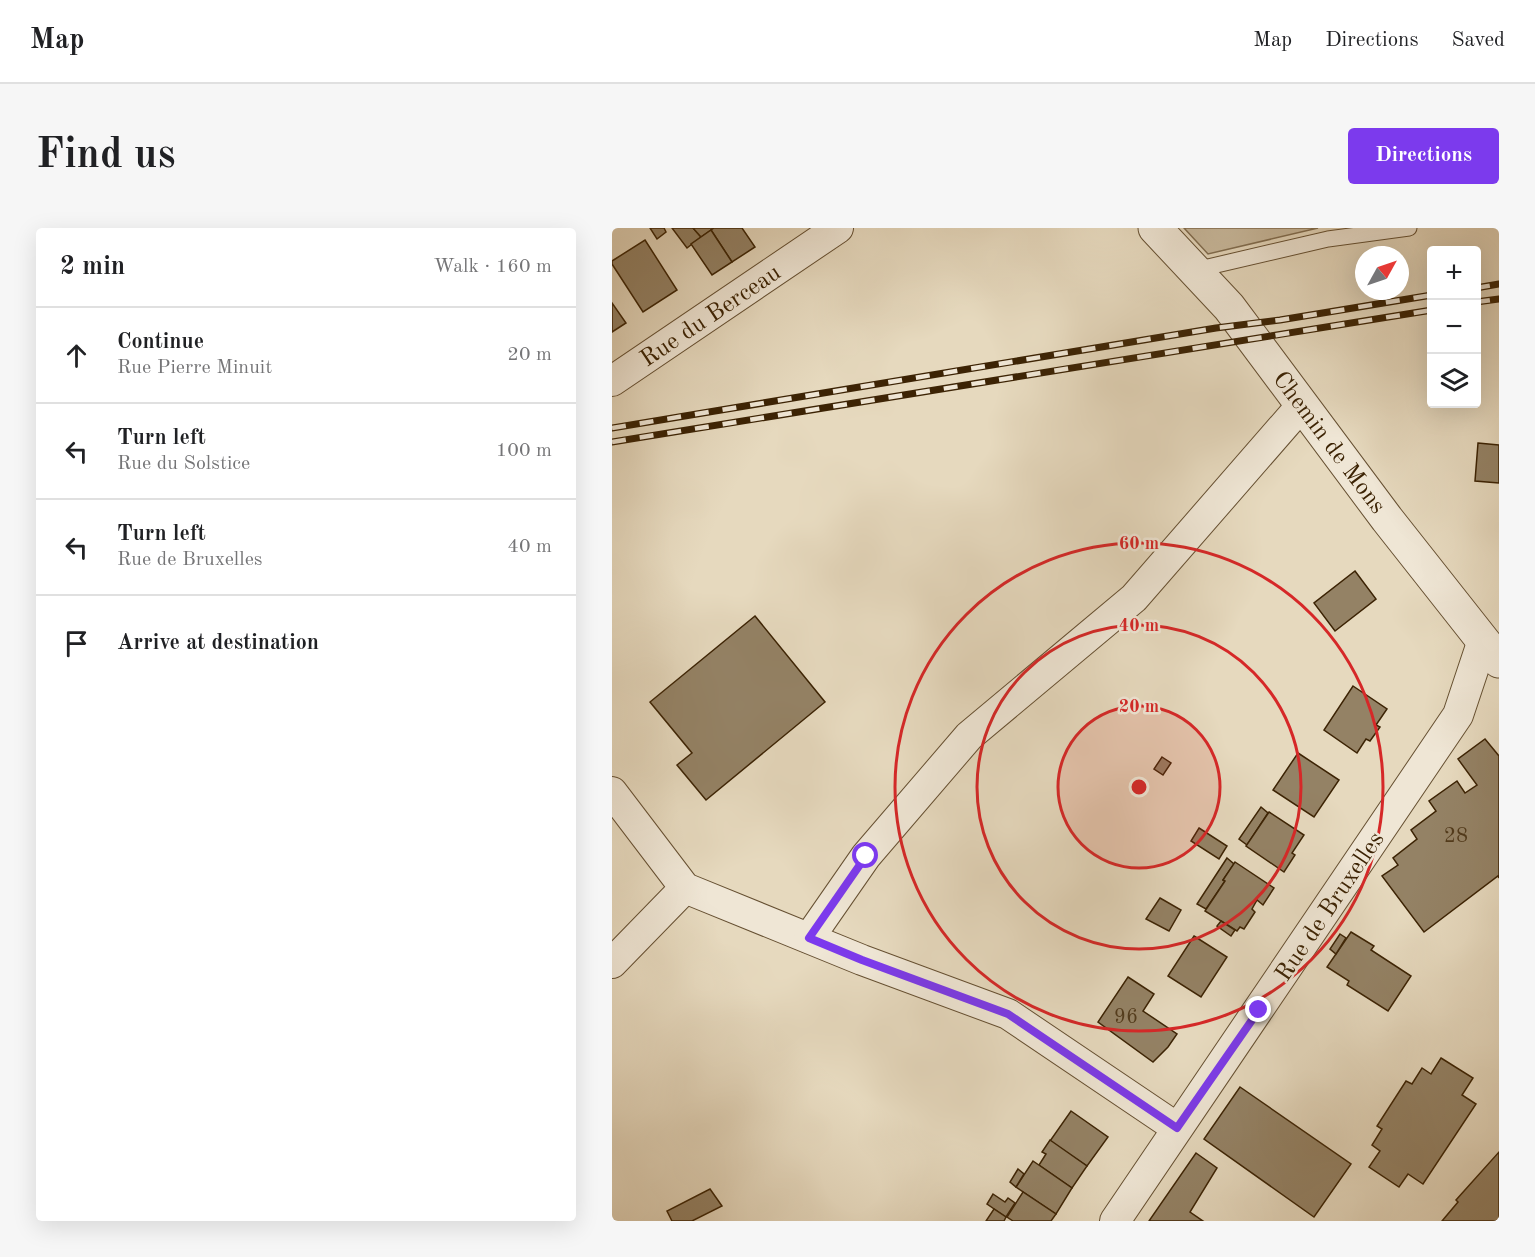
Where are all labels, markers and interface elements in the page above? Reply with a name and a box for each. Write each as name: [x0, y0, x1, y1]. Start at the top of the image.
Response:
text: Map: [30, 27, 84, 55]
text: Map: [1253, 30, 1292, 51]
text: Directions: [1325, 30, 1419, 51]
text: Saved: [1452, 30, 1505, 51]
button: Directions: [1348, 128, 1499, 184]
text: Find us: [36, 135, 175, 177]
north arrow: [1355, 246, 1409, 300]
map controls: [1427, 246, 1481, 408]
button: +: [1427, 246, 1481, 300]
text: 2 min: [60, 254, 125, 280]
text: Walk · 160 m: [433, 257, 552, 277]
street label: Rue du Berceau: [637, 261, 786, 372]
button: −: [1427, 300, 1481, 354]
text: Continue: [117, 331, 204, 353]
icon: ahead: [60, 339, 93, 372]
text: 20 m: [507, 345, 552, 365]
button: layers: [1427, 354, 1481, 408]
text: Rue Pierre Minuit: [117, 358, 272, 378]
street label: Chemin de Mons: [1267, 368, 1389, 519]
text: Turn left: [117, 427, 206, 449]
icon: left: [60, 435, 93, 468]
text: 100 m: [496, 441, 552, 461]
text: Rue du Solstice: [117, 454, 250, 474]
text: Turn left: [117, 523, 206, 545]
icon: left: [60, 531, 93, 564]
text: 60 m: [1119, 535, 1159, 553]
text: 40 m: [507, 537, 552, 557]
text: Rue de Bruxelles: [117, 550, 263, 570]
text: 40 m: [1119, 617, 1159, 635]
icon: arrive: [60, 627, 93, 660]
text: Arrive at destination: [117, 632, 319, 654]
text: 20 m: [1119, 698, 1159, 716]
centre of rings: [1129, 777, 1149, 797]
house number: 28: [1444, 826, 1468, 847]
street label: Rue de Bruxelles: [1272, 828, 1389, 986]
route start: [852, 842, 878, 868]
route end: [1245, 996, 1271, 1022]
house number: 96: [1114, 1007, 1138, 1028]

